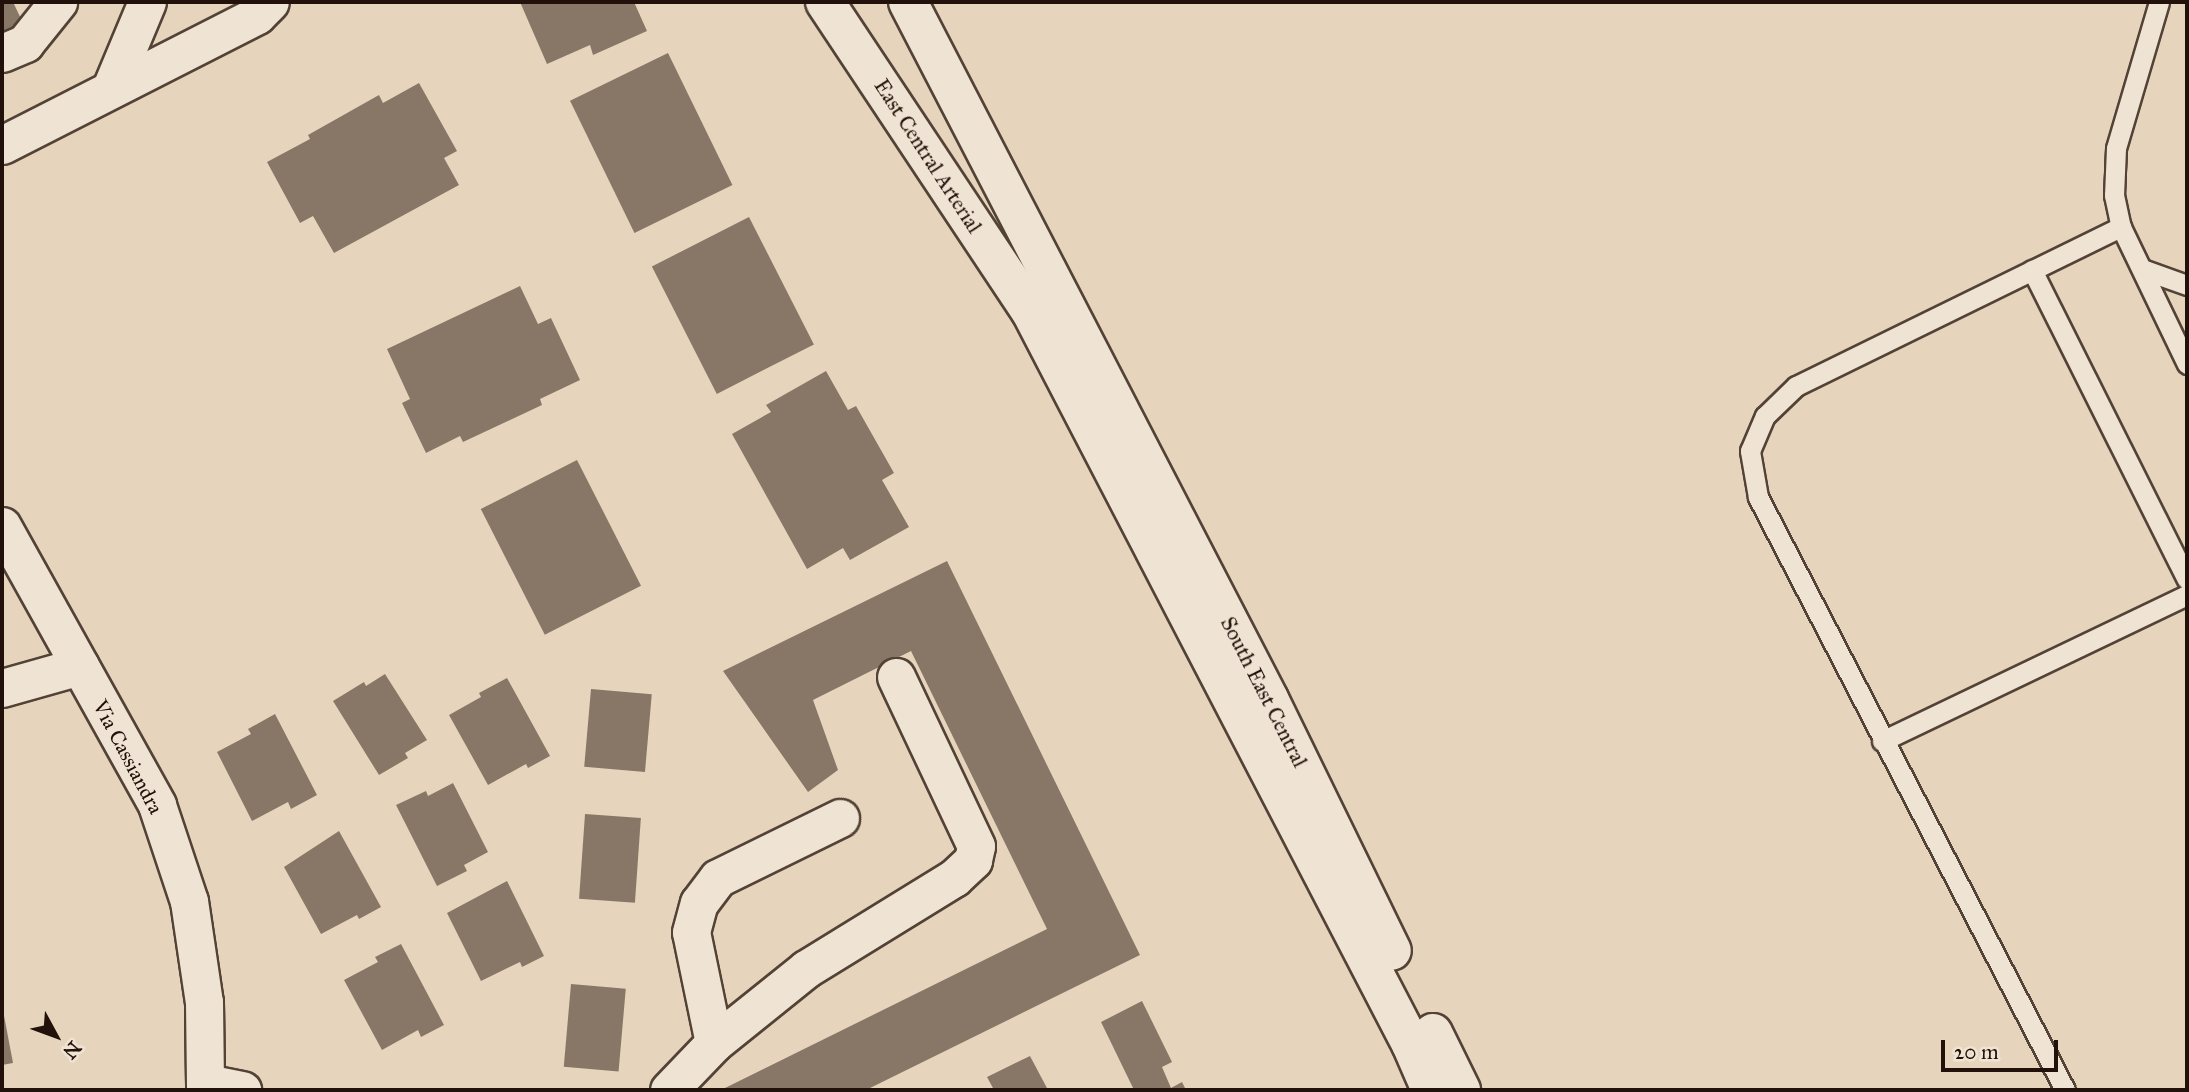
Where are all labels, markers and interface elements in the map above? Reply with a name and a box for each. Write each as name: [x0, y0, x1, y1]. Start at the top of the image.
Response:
street label: East Central Arterial: [869, 74, 987, 238]
street label: South East Central: [1215, 613, 1313, 771]
street label: Via Cassiandra: [87, 696, 169, 818]
north arrow: [21, 1001, 91, 1071]
scale bar: [1944, 1026, 2061, 1070]
text: N: [58, 1036, 86, 1064]
text: 20 m: [1954, 1039, 1999, 1065]

